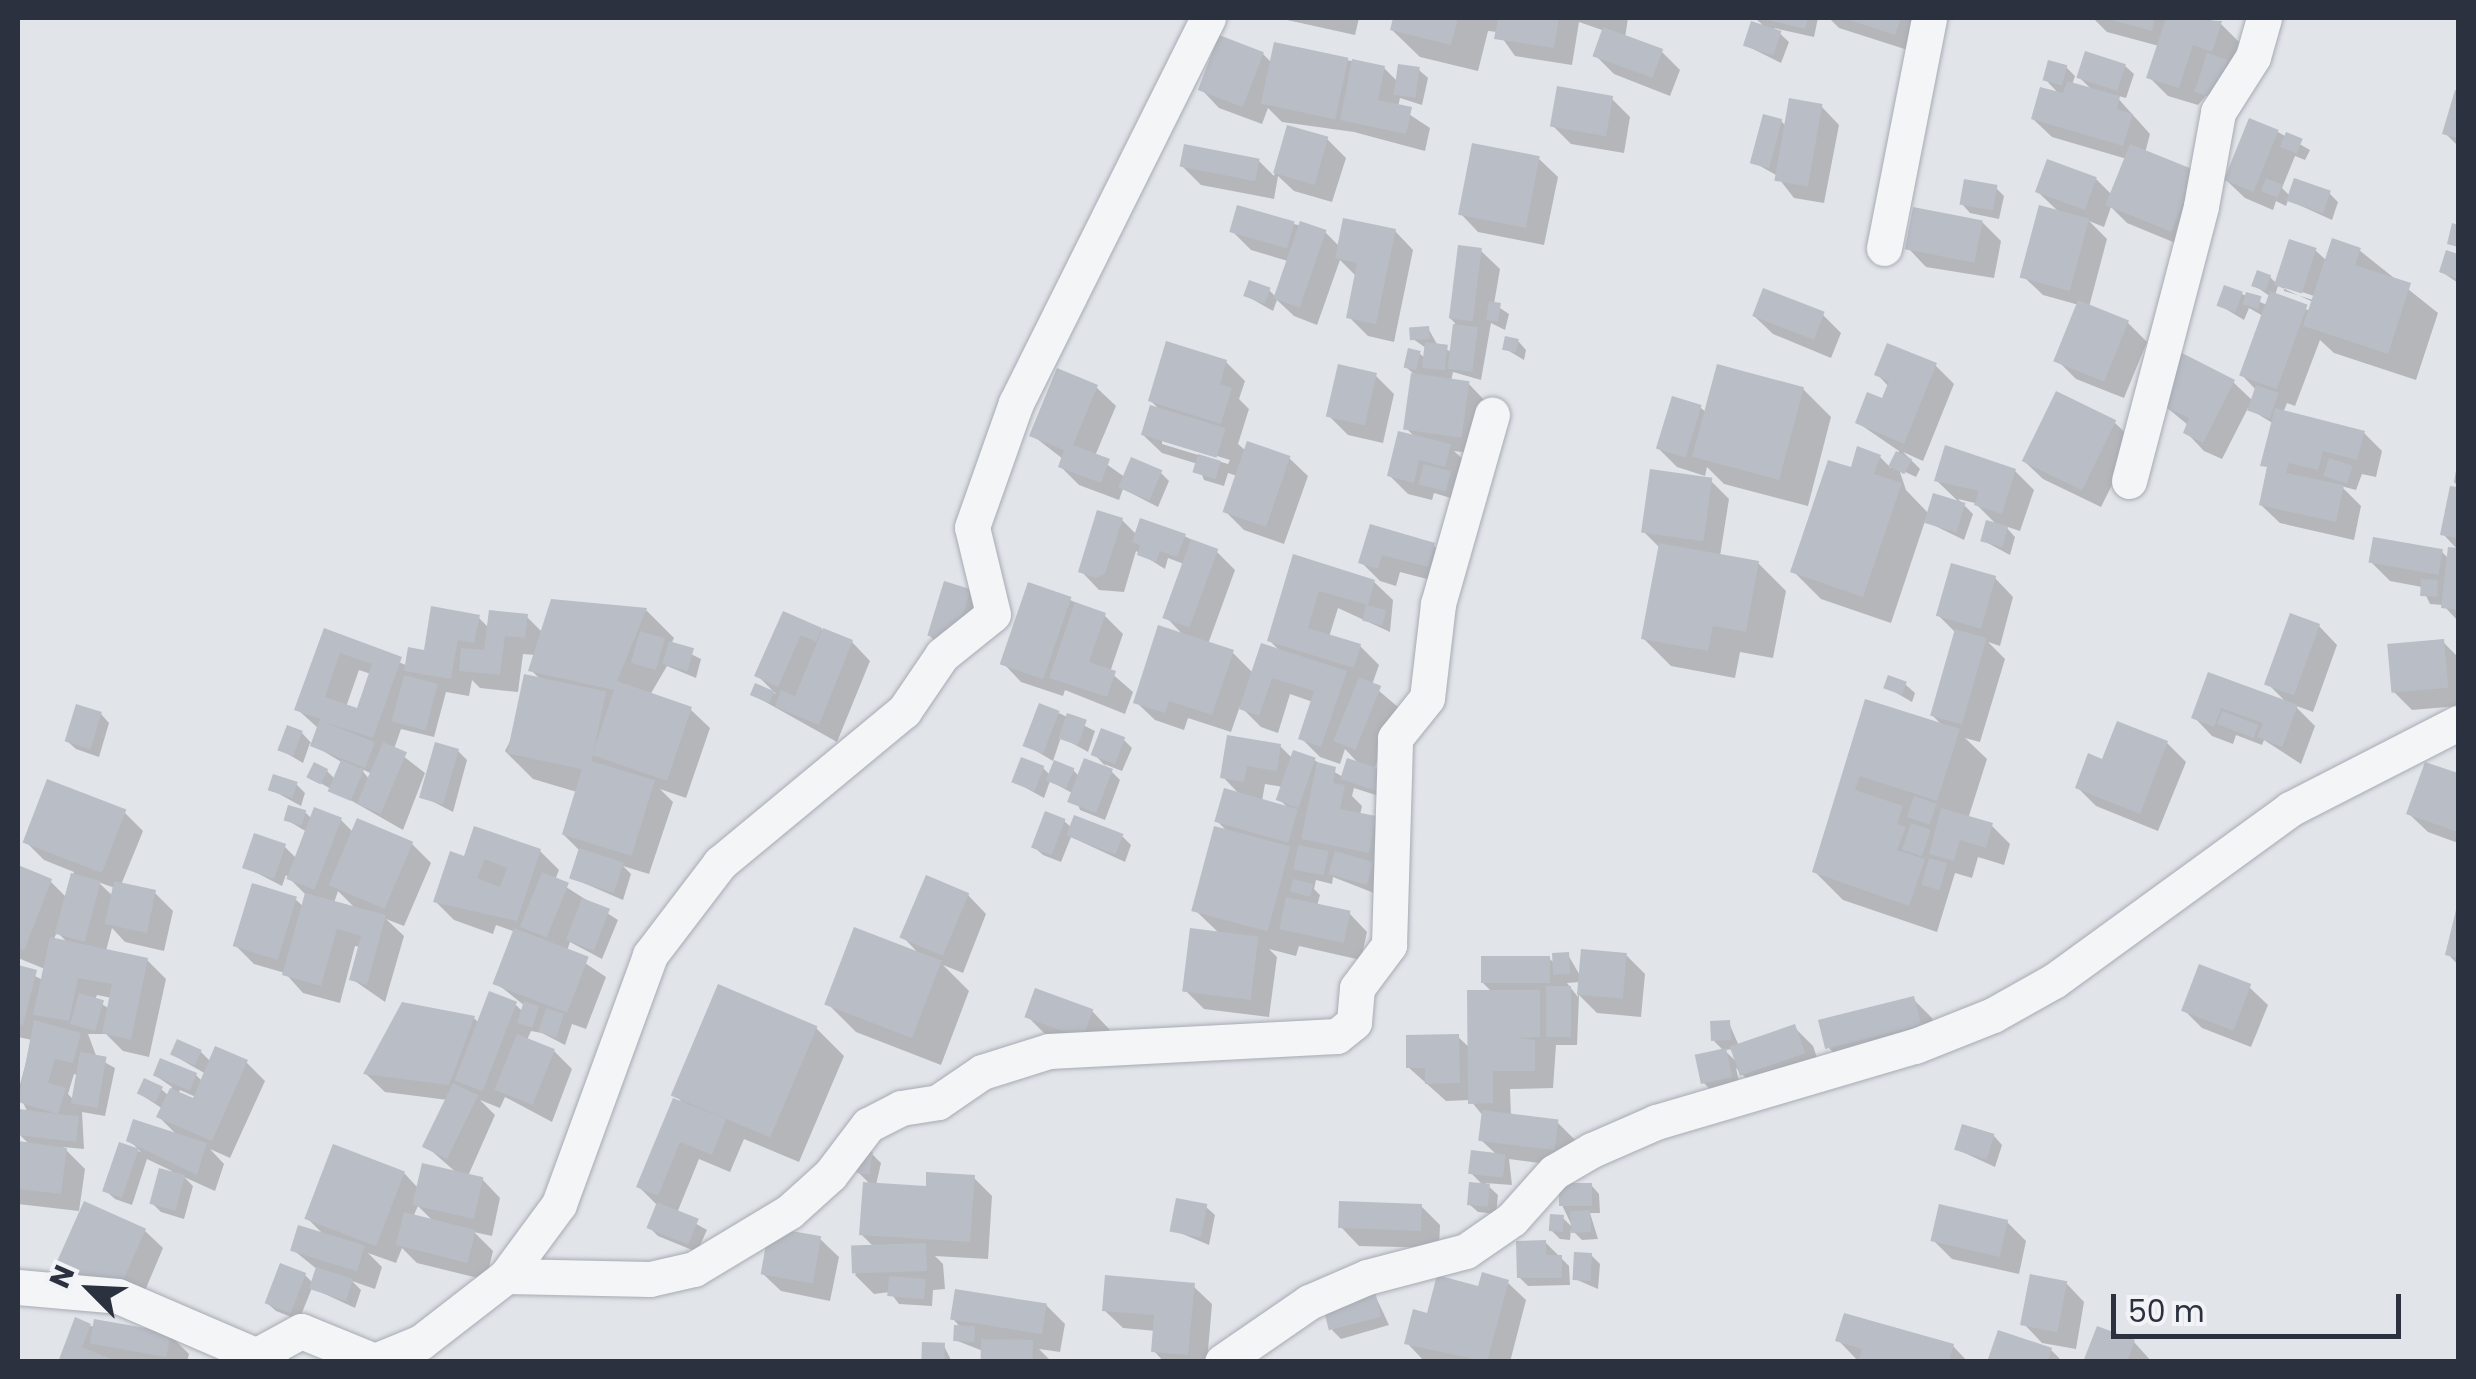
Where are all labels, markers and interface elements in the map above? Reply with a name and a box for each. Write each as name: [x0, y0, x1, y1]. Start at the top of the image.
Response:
north arrow: [40, 1239, 140, 1339]
text: N: [40, 1259, 84, 1294]
scale bar: [2116, 1274, 2406, 1336]
text: 50 m: [2128, 1290, 2205, 1333]

